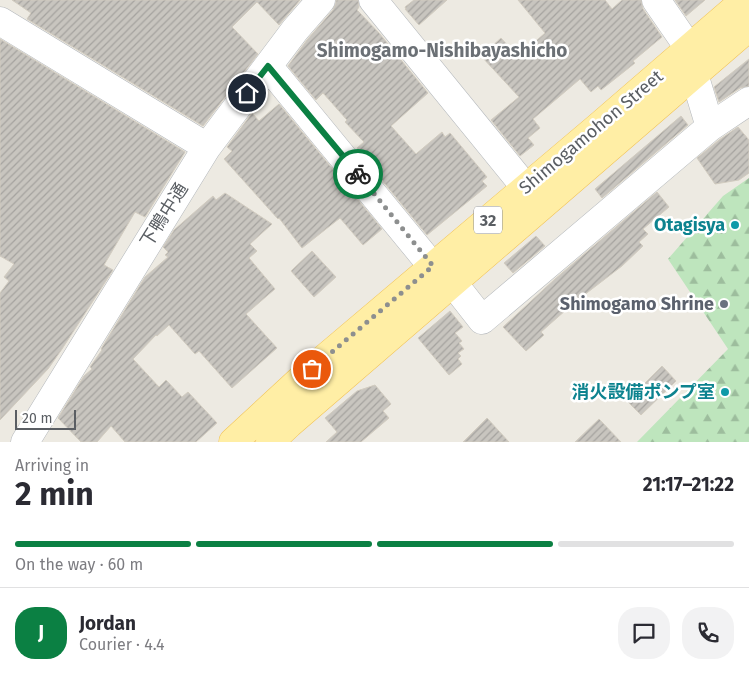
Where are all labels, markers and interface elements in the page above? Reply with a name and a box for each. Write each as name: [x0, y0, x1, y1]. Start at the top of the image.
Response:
district label: Shimogamo-Nishibayashicho: [317, 39, 567, 62]
street label: Shimogamohon Street: [514, 65, 668, 199]
pin: [226, 72, 268, 114]
icon: home: [233, 79, 261, 107]
courier: [333, 149, 383, 199]
icon: bike: [344, 160, 372, 188]
street label: 下鴨中通: [136, 179, 192, 251]
road number: 32: [474, 206, 502, 234]
place label: Otagisya: [654, 214, 725, 236]
marker: Otagisya: [729, 219, 741, 231]
place label: Shimogamo Shrine: [560, 293, 714, 315]
marker: Shimogamo Shrine: [718, 298, 730, 310]
pin: [291, 348, 333, 390]
icon: bag: [298, 355, 326, 383]
place label: 消火設備ポンプ室: [572, 381, 715, 403]
marker: 消火設備ポンプ室: [719, 386, 731, 398]
scale bar: [15, 407, 76, 430]
text: 20 m: [22, 410, 52, 427]
text: Arriving in: [15, 456, 89, 475]
text: 21:17–21:22: [643, 473, 734, 496]
text: 2 min: [15, 475, 94, 513]
text: On the way · 60 m: [15, 555, 143, 574]
button: chat: [618, 607, 670, 659]
button: phone: [682, 607, 734, 659]
text: Jordan: [79, 612, 136, 635]
text: J: [38, 621, 44, 644]
text: Courier · 4.4: [79, 635, 165, 654]

